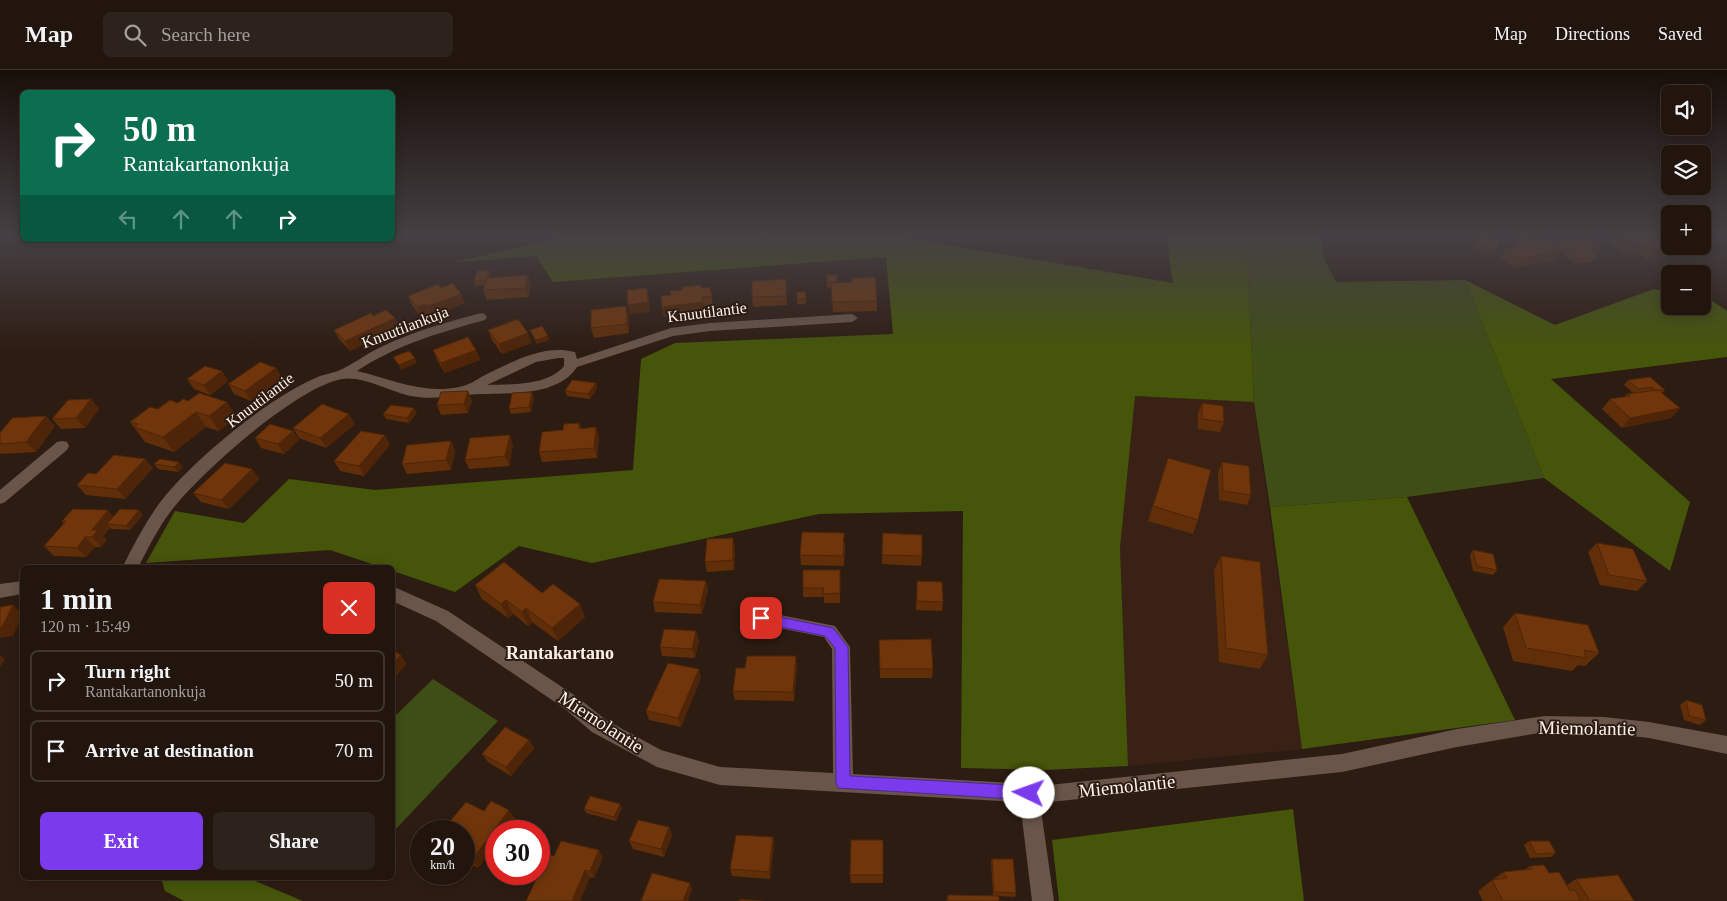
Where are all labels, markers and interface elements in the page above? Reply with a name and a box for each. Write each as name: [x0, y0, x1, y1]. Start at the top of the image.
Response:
search box: [103, 12, 453, 57]
text: Map: [25, 21, 73, 47]
icon: search: [121, 21, 149, 49]
text: Search here: [161, 24, 250, 45]
text: Map: [1494, 24, 1527, 44]
text: Directions: [1555, 24, 1630, 44]
text: Saved: [1658, 24, 1702, 44]
map controls: [1661, 85, 1711, 315]
button: sound: [1661, 85, 1711, 135]
icon: right: [40, 110, 105, 175]
text: 50 m: [123, 110, 196, 149]
button: layers: [1661, 145, 1711, 195]
text: Rantakartanonkuja: [123, 151, 289, 176]
icon: left: [114, 205, 142, 233]
icon: ahead: [167, 205, 195, 233]
icon: ahead: [220, 205, 248, 233]
icon: right: [273, 205, 301, 233]
button: +: [1661, 205, 1711, 255]
button: −: [1661, 265, 1711, 315]
street label: Knuutilantie: [666, 299, 748, 325]
street label: Knuutilankuja: [359, 303, 451, 352]
street label: Knuutilantie: [223, 369, 297, 431]
text: 1 min: [40, 582, 113, 615]
button: close: [323, 582, 375, 634]
pin: [740, 597, 782, 639]
icon: arrive: [747, 604, 775, 632]
text: 120 m · 15:49: [40, 618, 130, 635]
district label: Rantakartano: [506, 643, 614, 663]
text: Turn right: [85, 661, 170, 682]
icon: right: [42, 667, 70, 695]
text: 50 m: [334, 670, 373, 691]
text: Rantakartanonkuja: [85, 683, 206, 700]
street label: Miemolantie: [555, 687, 647, 757]
street label: Miemolantie: [1538, 717, 1636, 739]
icon: arrive: [42, 737, 70, 765]
text: Arrive at destination: [85, 740, 254, 761]
text: 70 m: [334, 740, 373, 761]
position arrow: [1002, 766, 1054, 818]
street label: Miemolantie: [1078, 770, 1176, 802]
button: Exit: [40, 812, 203, 870]
button: Share: [213, 812, 375, 870]
speed limit sign: 30: [485, 820, 550, 885]
text: 20: [430, 833, 455, 860]
text: km/h: [430, 858, 455, 872]

